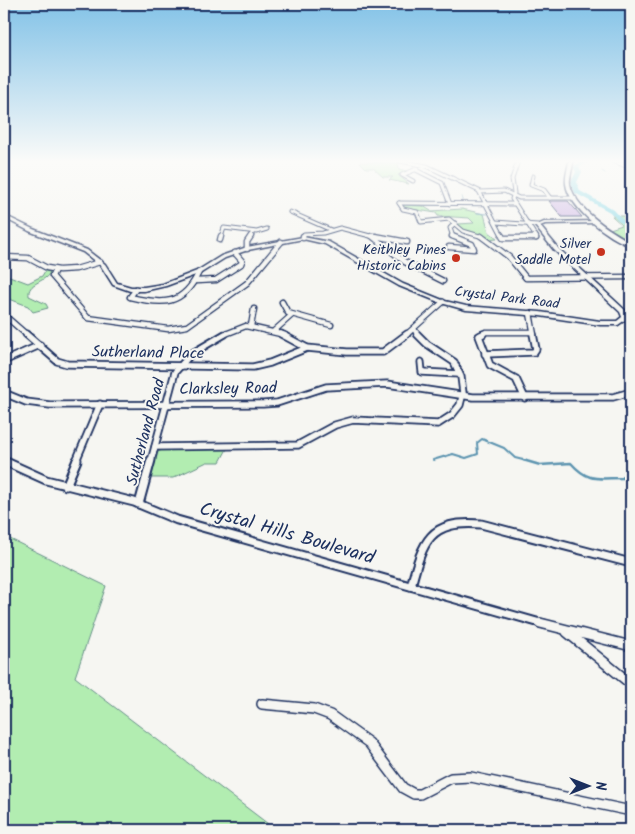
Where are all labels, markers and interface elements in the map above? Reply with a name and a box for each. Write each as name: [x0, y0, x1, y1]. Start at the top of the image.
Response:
place label: Silver Saddle Motel: [515, 233, 592, 271]
place label: Keithley Pines Historic Cabins: [357, 239, 446, 277]
marker: Silver Saddle Motel: [595, 246, 607, 258]
marker: Keithley Pines Historic Cabins: [450, 252, 462, 264]
street label: Crystal Park Road: [453, 281, 562, 315]
street label: Sutherland Place: [92, 340, 204, 366]
street label: Sutherland Road: [120, 375, 173, 488]
street label: Clarksley Road: [179, 376, 278, 402]
street label: Crystal Hills Boulevard: [196, 495, 379, 574]
north arrow: [562, 762, 612, 812]
text: N: [589, 782, 611, 791]

